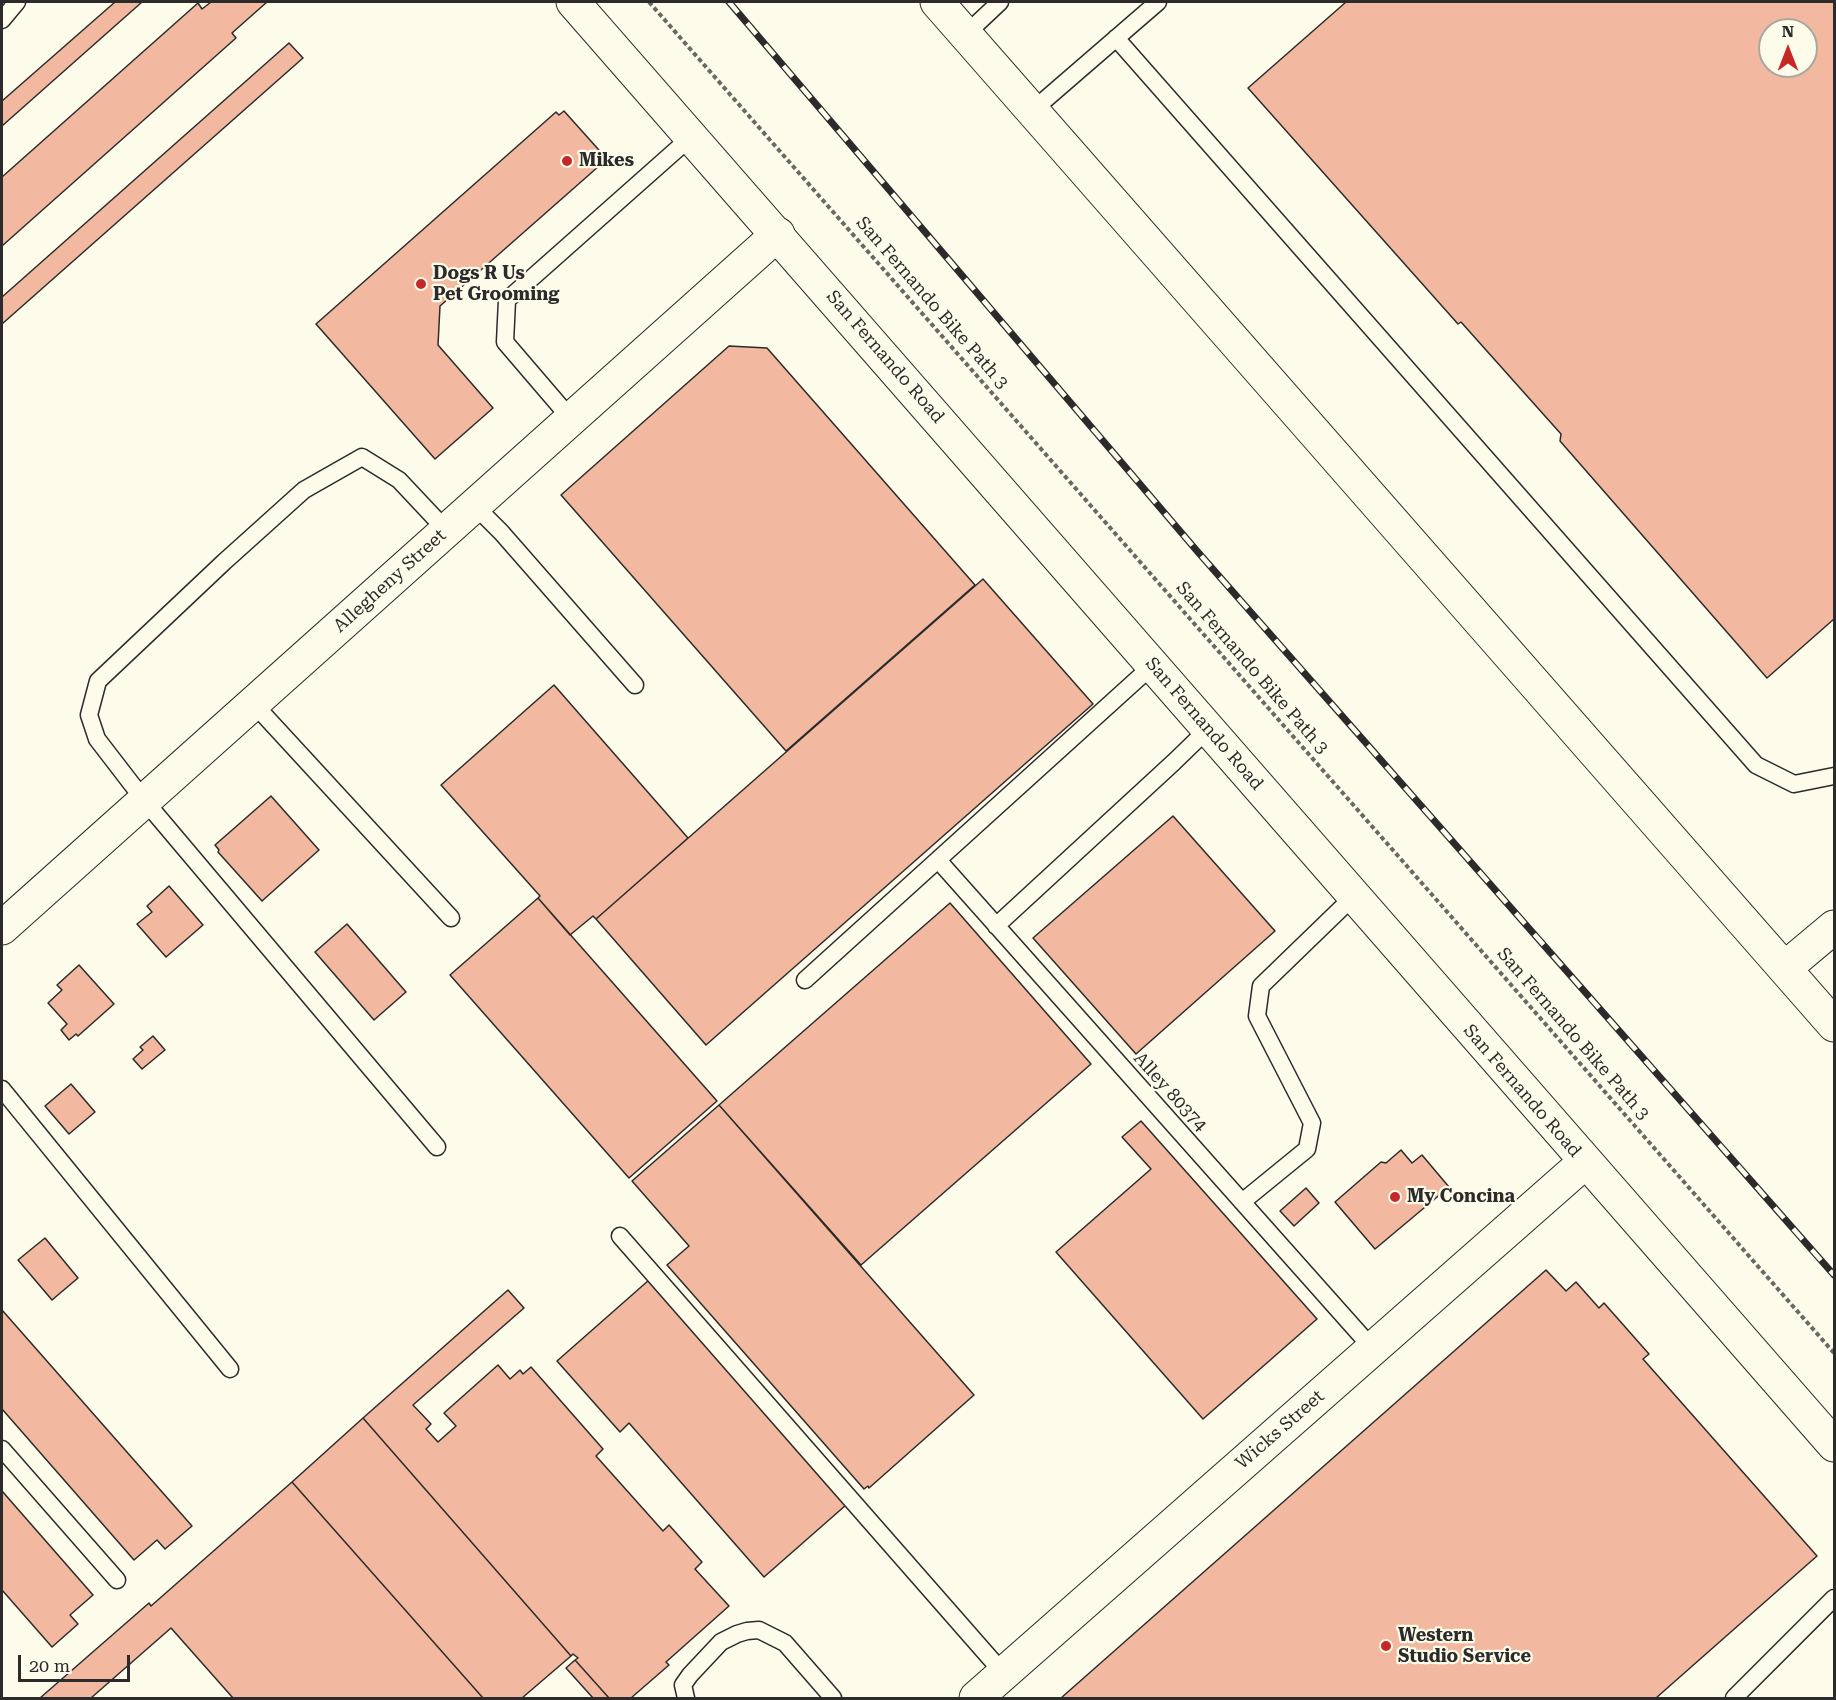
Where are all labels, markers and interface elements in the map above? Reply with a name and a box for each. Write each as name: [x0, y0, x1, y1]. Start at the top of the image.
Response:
north arrow: [1758, 18, 1818, 78]
text: N: [1782, 22, 1794, 41]
place label: Mikes: [579, 150, 634, 172]
marker: Mikes: [560, 154, 574, 168]
street label: San Fernando Bike Path 3: [851, 212, 1013, 394]
place label: Dogs R Us Pet Grooming: [433, 263, 559, 306]
marker: Dogs R Us Pet Grooming: [414, 277, 428, 291]
street label: San Fernando Road: [821, 286, 949, 428]
street label: Allegheny Street: [329, 525, 451, 637]
street label: San Fernando Bike Path 3: [1171, 577, 1333, 759]
street label: San Fernando Road: [1140, 653, 1268, 795]
street label: San Fernando Bike Path 3: [1492, 943, 1654, 1125]
street label: San Fernando Road: [1458, 1020, 1586, 1162]
street label: Alley 80374: [1129, 1048, 1211, 1136]
place label: My Concina: [1407, 1186, 1515, 1208]
marker: My Concina: [1388, 1190, 1402, 1204]
street label: Wicks Street: [1231, 1386, 1329, 1474]
place label: Western Studio Service: [1398, 1625, 1531, 1668]
marker: Western Studio Service: [1379, 1639, 1393, 1653]
scale bar: [21, 1643, 134, 1681]
text: 20 m: [29, 1655, 70, 1676]

